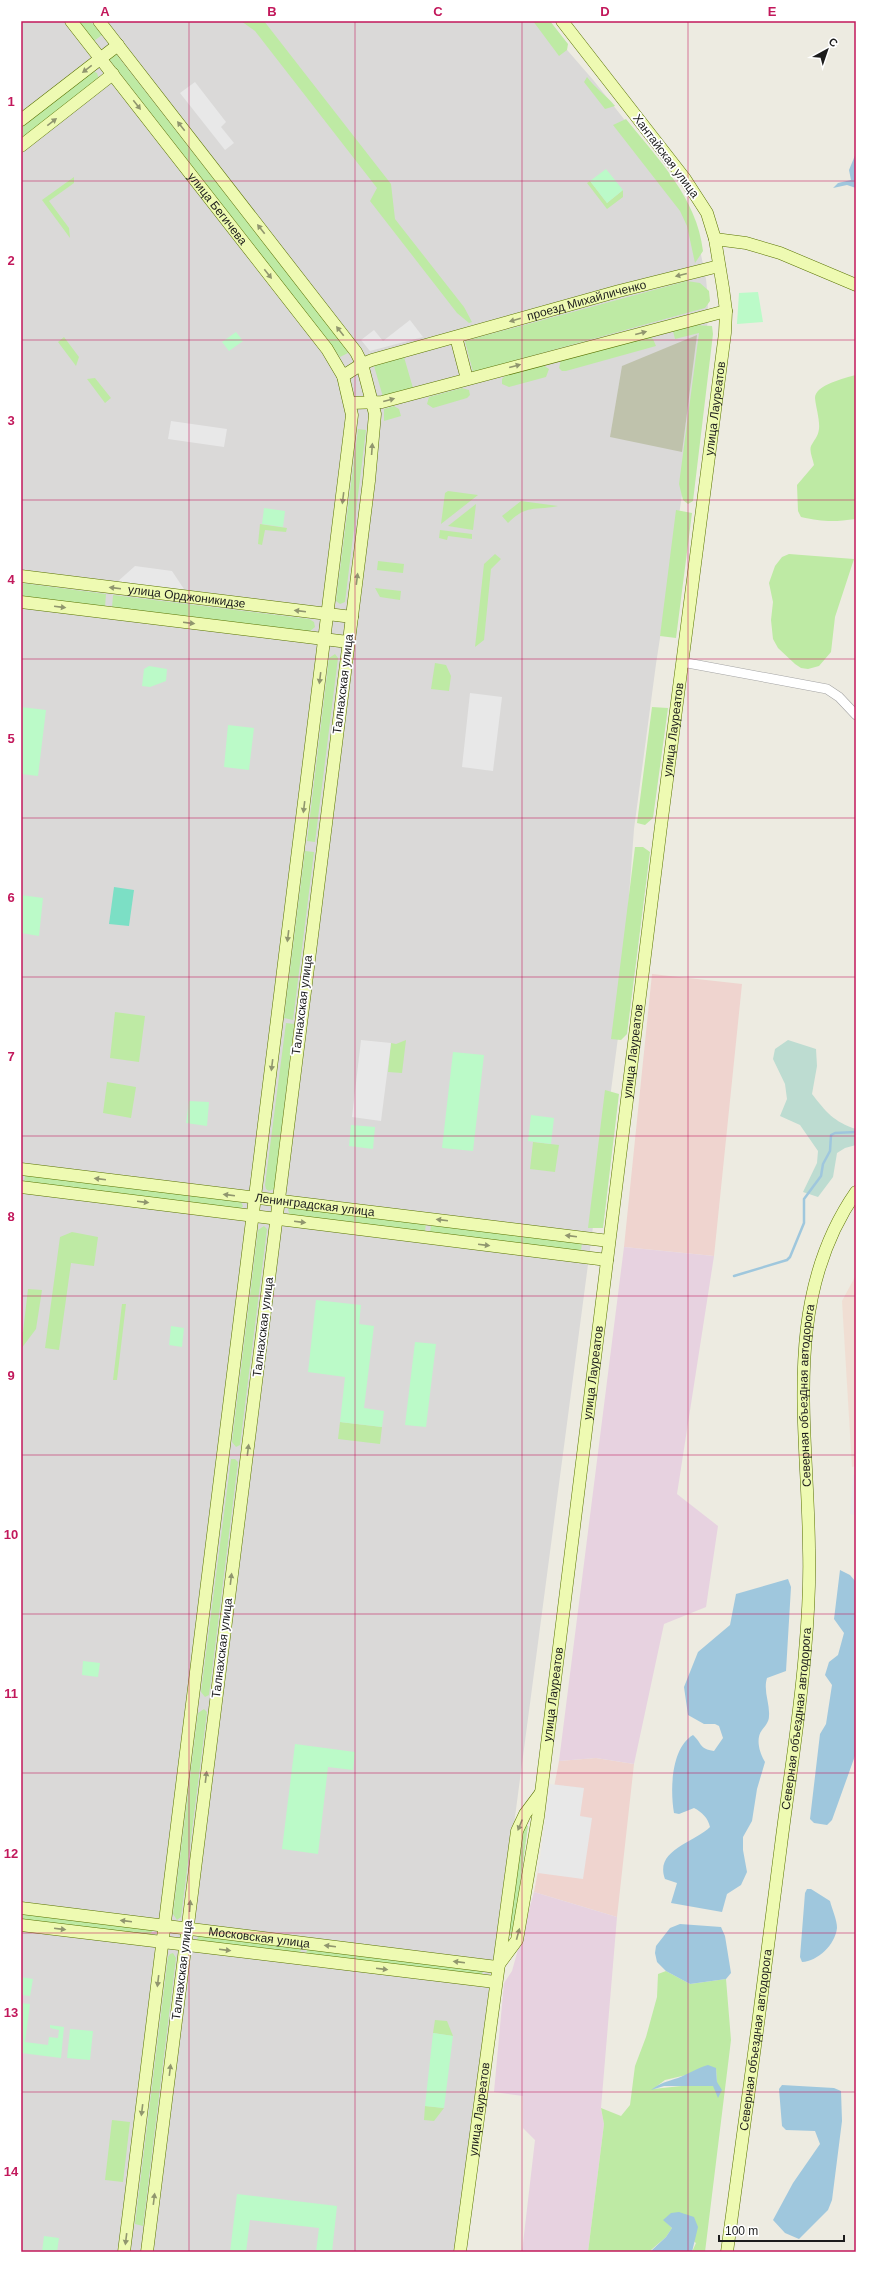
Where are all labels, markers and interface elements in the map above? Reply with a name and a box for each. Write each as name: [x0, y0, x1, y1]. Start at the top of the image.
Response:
text: A: [100, 4, 110, 19]
text: B: [267, 4, 277, 19]
text: C: [433, 4, 443, 19]
text: D: [600, 4, 610, 19]
text: E: [768, 4, 777, 19]
north arrow: [807, 30, 847, 70]
text: С: [827, 35, 840, 50]
one-way arrow: [82, 64, 92, 72]
text: 1: [7, 94, 15, 109]
one-way arrow: [133, 100, 141, 110]
street label: Хантайская улица: [630, 111, 702, 201]
one-way arrow: [46, 118, 57, 126]
one-way arrow: [177, 121, 185, 131]
street label: улица Бегичева: [185, 170, 250, 248]
one-way arrow: [256, 223, 265, 234]
text: 2: [7, 253, 15, 268]
one-way arrow: [264, 268, 273, 279]
one-way arrow: [675, 273, 687, 279]
street label: проезд Михайличенко: [525, 277, 648, 323]
one-way arrow: [509, 317, 521, 323]
one-way arrow: [336, 326, 345, 337]
one-way arrow: [635, 330, 647, 336]
street label: улица Лауреатов: [702, 361, 728, 456]
one-way arrow: [509, 363, 521, 369]
one-way arrow: [383, 396, 396, 402]
text: 3: [7, 413, 15, 428]
one-way arrow: [369, 443, 375, 455]
one-way arrow: [340, 492, 346, 504]
text: 4: [7, 572, 15, 587]
one-way arrow: [354, 572, 360, 585]
street label: улица Орджоникидзе: [127, 582, 247, 611]
one-way arrow: [109, 585, 121, 591]
one-way arrow: [54, 604, 66, 610]
one-way arrow: [294, 608, 306, 614]
one-way arrow: [183, 620, 195, 626]
street label: Талнахская улица: [330, 633, 356, 735]
one-way arrow: [317, 672, 323, 684]
street label: улица Лауреатов: [660, 682, 687, 778]
text: 5: [7, 731, 15, 746]
one-way arrow: [301, 801, 307, 813]
text: 6: [7, 890, 15, 905]
one-way arrow: [285, 930, 291, 942]
street label: Талнахская улица: [289, 954, 315, 1056]
street label: улица Лауреатов: [620, 1003, 646, 1099]
text: 7: [7, 1049, 15, 1064]
one-way arrow: [269, 1059, 275, 1071]
one-way arrow: [94, 1176, 106, 1182]
street label: Ленинградская улица: [254, 1191, 376, 1219]
one-way arrow: [223, 1192, 235, 1198]
one-way arrow: [137, 1199, 149, 1205]
text: 8: [7, 1209, 15, 1224]
one-way arrow: [436, 1217, 448, 1224]
one-way arrow: [294, 1219, 306, 1225]
one-way arrow: [565, 1233, 577, 1239]
one-way arrow: [478, 1242, 490, 1248]
street label: Талнахская улица: [250, 1276, 276, 1378]
street label: Северная объездная автодорога: [796, 1303, 817, 1487]
street label: улица Лауреатов: [580, 1325, 606, 1421]
text: 9: [7, 1368, 15, 1383]
one-way arrow: [244, 1444, 251, 1456]
text: 10: [4, 1527, 18, 1542]
one-way arrow: [228, 1573, 234, 1585]
street label: Талнахская улица: [209, 1597, 235, 1699]
street label: Северная объездная автодорога: [779, 1627, 814, 1811]
street label: улица Лауреатов: [540, 1646, 566, 1742]
text: 11: [4, 1686, 18, 1701]
one-way arrow: [202, 1771, 209, 1783]
one-way arrow: [516, 1820, 522, 1832]
text: 12: [4, 1846, 18, 1861]
one-way arrow: [186, 1900, 193, 1912]
one-way arrow: [120, 1918, 132, 1924]
street label: Талнахская улица: [169, 1919, 195, 2021]
street label: Московская улица: [208, 1924, 311, 1951]
one-way arrow: [54, 1926, 66, 1933]
one-way arrow: [516, 1928, 522, 1941]
one-way arrow: [324, 1943, 336, 1949]
one-way arrow: [219, 1946, 231, 1953]
street label: Северная объездная автодорога: [737, 1948, 775, 2132]
one-way arrow: [453, 1959, 465, 1965]
one-way arrow: [375, 1965, 388, 1972]
one-way arrow: [155, 1975, 161, 1987]
text: 13: [4, 2005, 18, 2020]
street label: улица Лауреатов: [466, 2061, 493, 2157]
one-way arrow: [167, 2064, 173, 2076]
one-way arrow: [139, 2104, 145, 2116]
text: 14: [4, 2164, 19, 2179]
one-way arrow: [151, 2193, 157, 2205]
scale bar: [719, 2217, 844, 2243]
text: 100 m: [725, 2224, 758, 2238]
one-way arrow: [122, 2233, 129, 2245]

